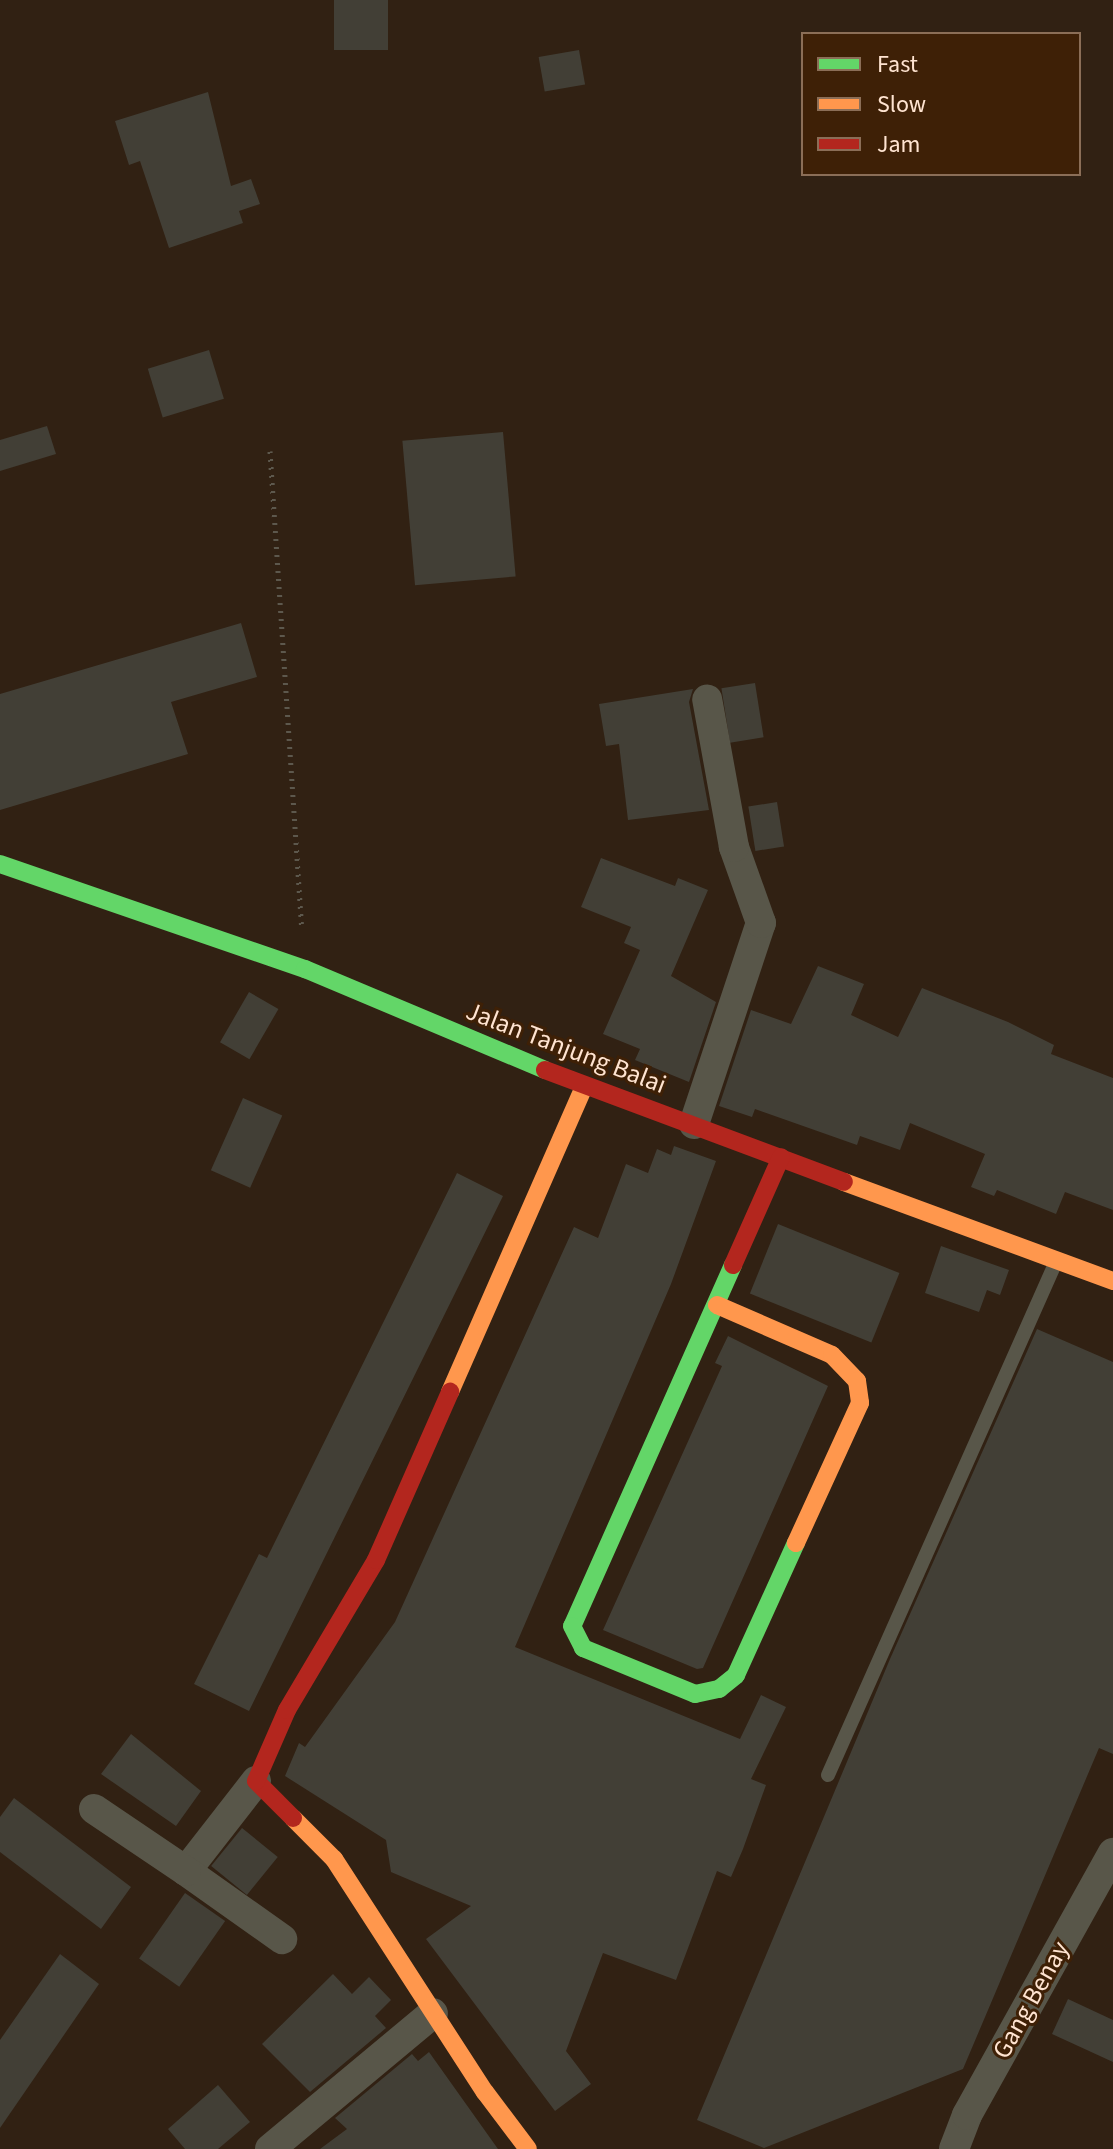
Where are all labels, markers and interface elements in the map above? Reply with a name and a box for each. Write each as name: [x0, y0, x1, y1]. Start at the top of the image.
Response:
legend: [801, 32, 1081, 176]
text: Fast: [877, 47, 918, 82]
text: Slow: [877, 87, 926, 122]
text: Jam: [877, 127, 921, 162]
street label: Jalan Tanjung Balai: [462, 996, 670, 1100]
street label: Gang Benay: [986, 1936, 1076, 2064]

